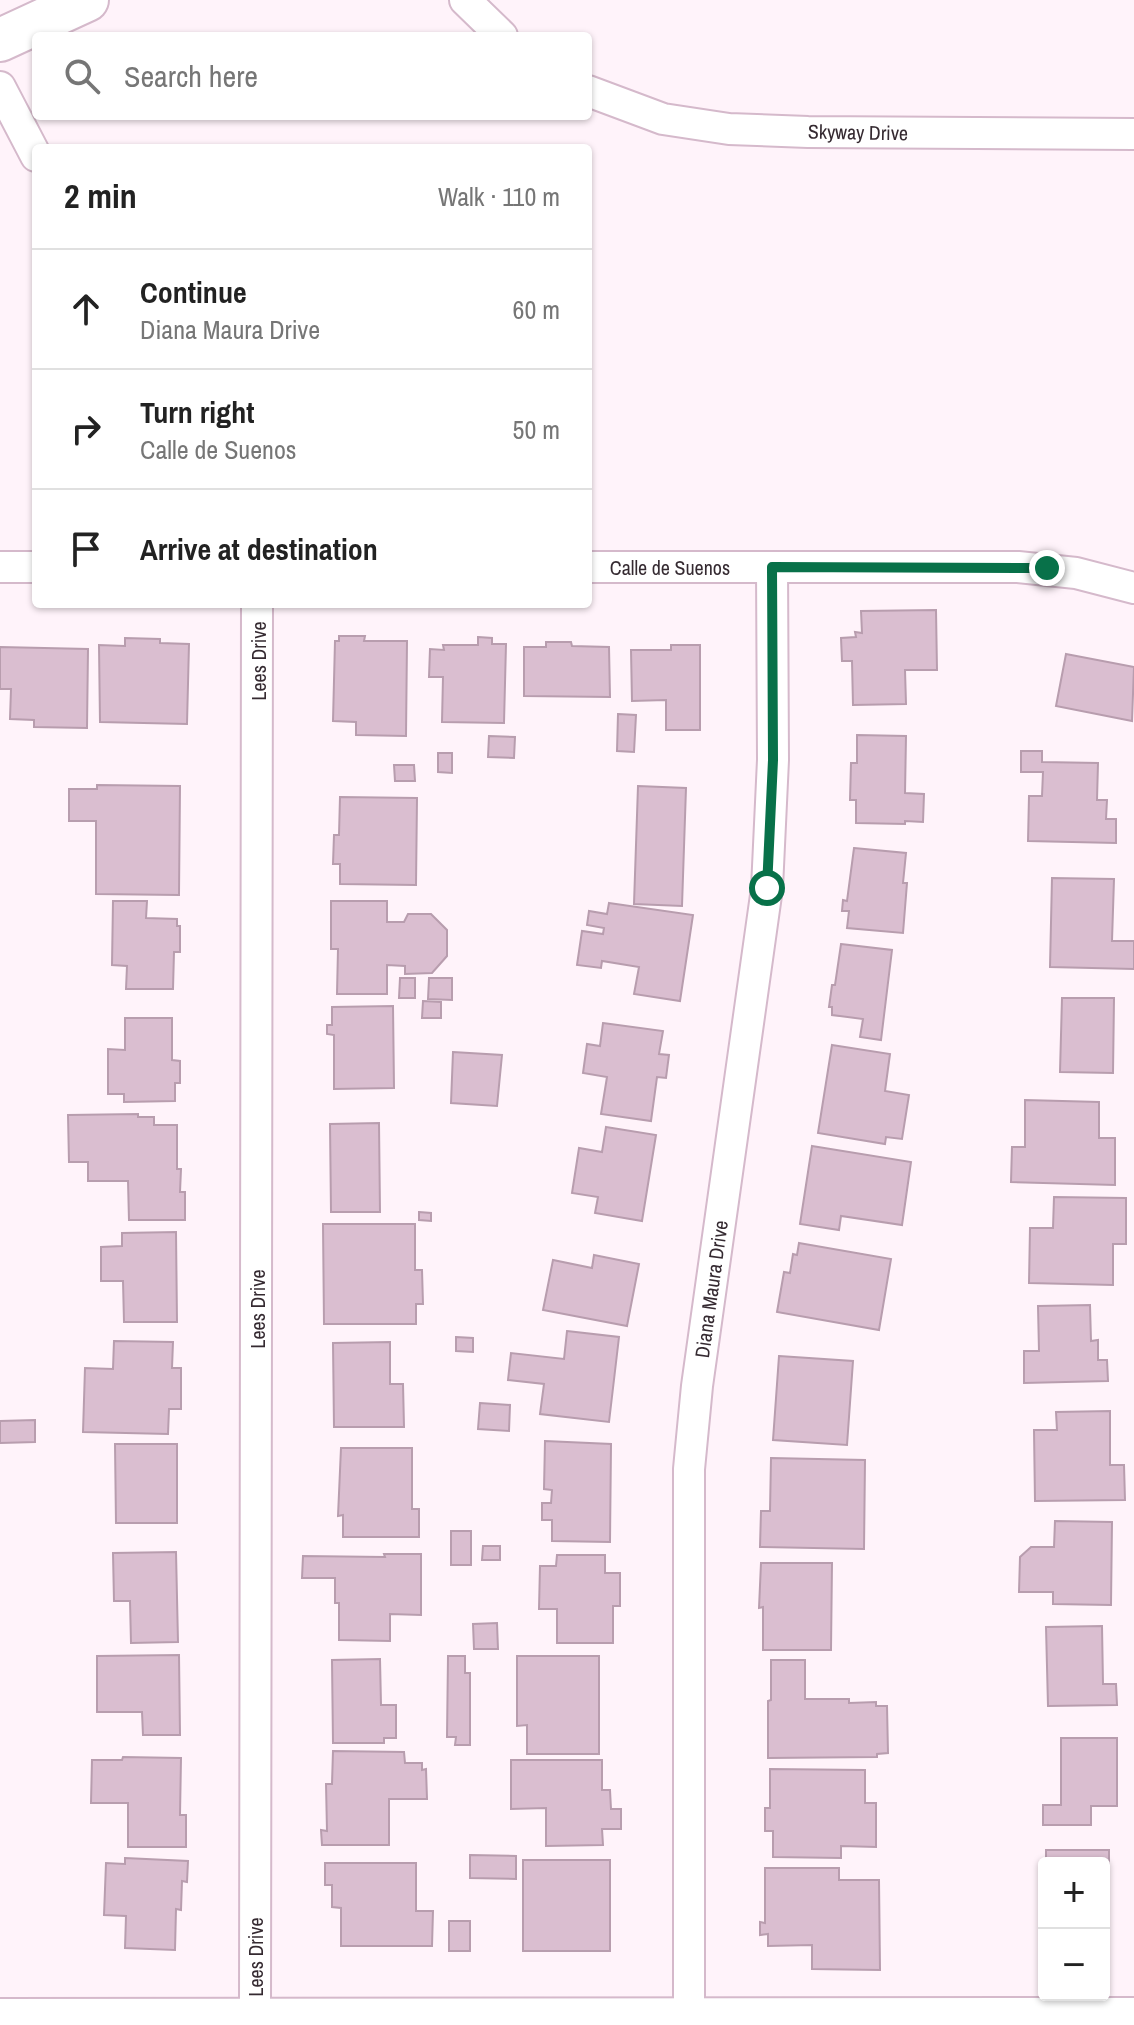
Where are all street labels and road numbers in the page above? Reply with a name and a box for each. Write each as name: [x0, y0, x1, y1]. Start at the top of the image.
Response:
street label: Skyway Drive: [808, 118, 908, 146]
street label: Calle de Suenos: [610, 554, 730, 581]
street label: Lees Drive: [245, 621, 272, 701]
street label: Diana Maura Drive: [688, 1219, 734, 1359]
street label: Lees Drive: [244, 1269, 271, 1349]
street label: Lees Drive: [242, 1917, 269, 1997]

